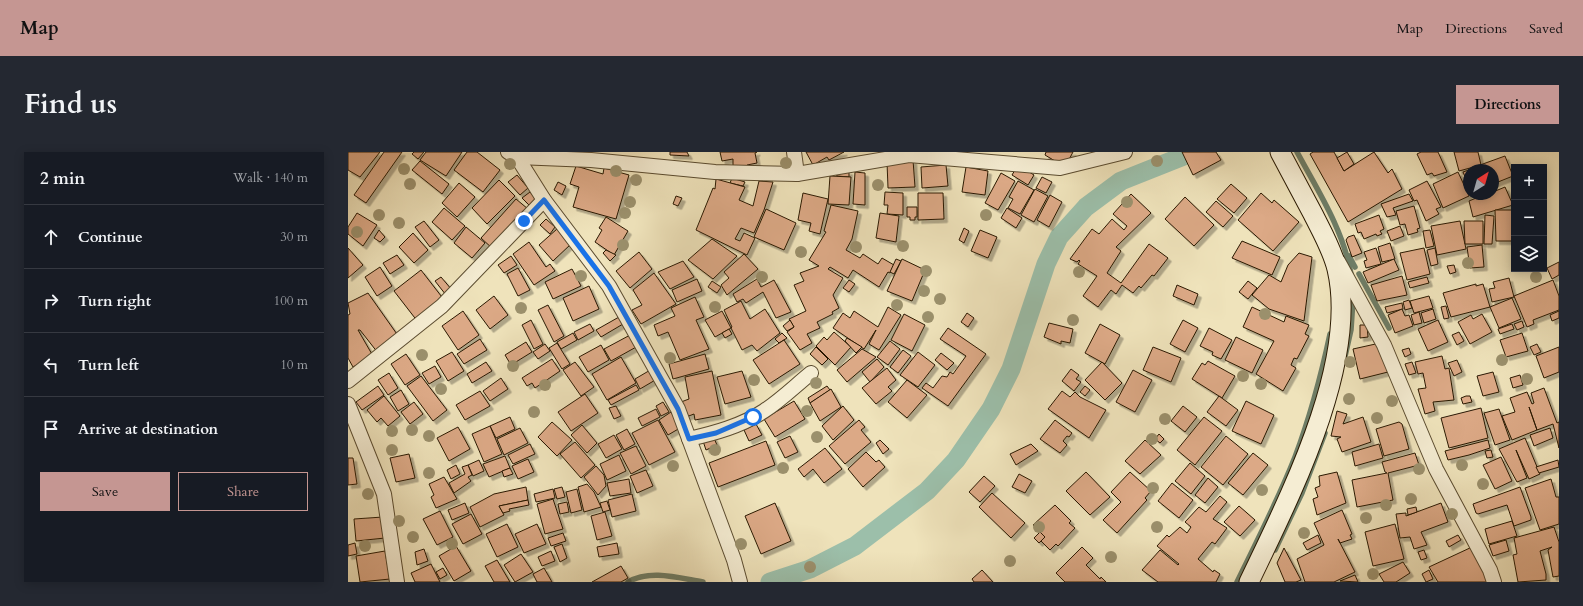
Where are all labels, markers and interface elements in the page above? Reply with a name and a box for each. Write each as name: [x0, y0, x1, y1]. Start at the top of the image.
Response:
text: Map: [20, 15, 59, 41]
text: Map: [1397, 19, 1423, 38]
text: Directions: [1445, 19, 1507, 38]
text: Saved: [1529, 19, 1563, 38]
text: Find us: [24, 85, 117, 123]
button: Directions: [1456, 85, 1559, 124]
north arrow: [1463, 164, 1499, 200]
map controls: [1511, 164, 1547, 272]
button: +: [1511, 164, 1547, 200]
text: 2 min: [40, 167, 85, 190]
text: Walk · 140 m: [233, 169, 308, 187]
button: −: [1511, 200, 1547, 236]
route end: [515, 212, 533, 230]
icon: ahead: [40, 226, 62, 248]
text: Continue: [78, 227, 143, 247]
text: 30 m: [280, 228, 308, 246]
button: layers: [1511, 236, 1547, 272]
icon: right: [40, 290, 62, 312]
text: Turn right: [78, 291, 151, 311]
text: 100 m: [274, 292, 308, 310]
icon: left: [40, 354, 62, 376]
text: Turn left: [78, 355, 139, 375]
text: 10 m: [280, 356, 308, 374]
route start: [744, 408, 762, 426]
icon: arrive: [40, 418, 62, 440]
text: Arrive at destination: [78, 419, 218, 439]
button: Save: [40, 472, 170, 511]
button: Share: [178, 472, 308, 511]

